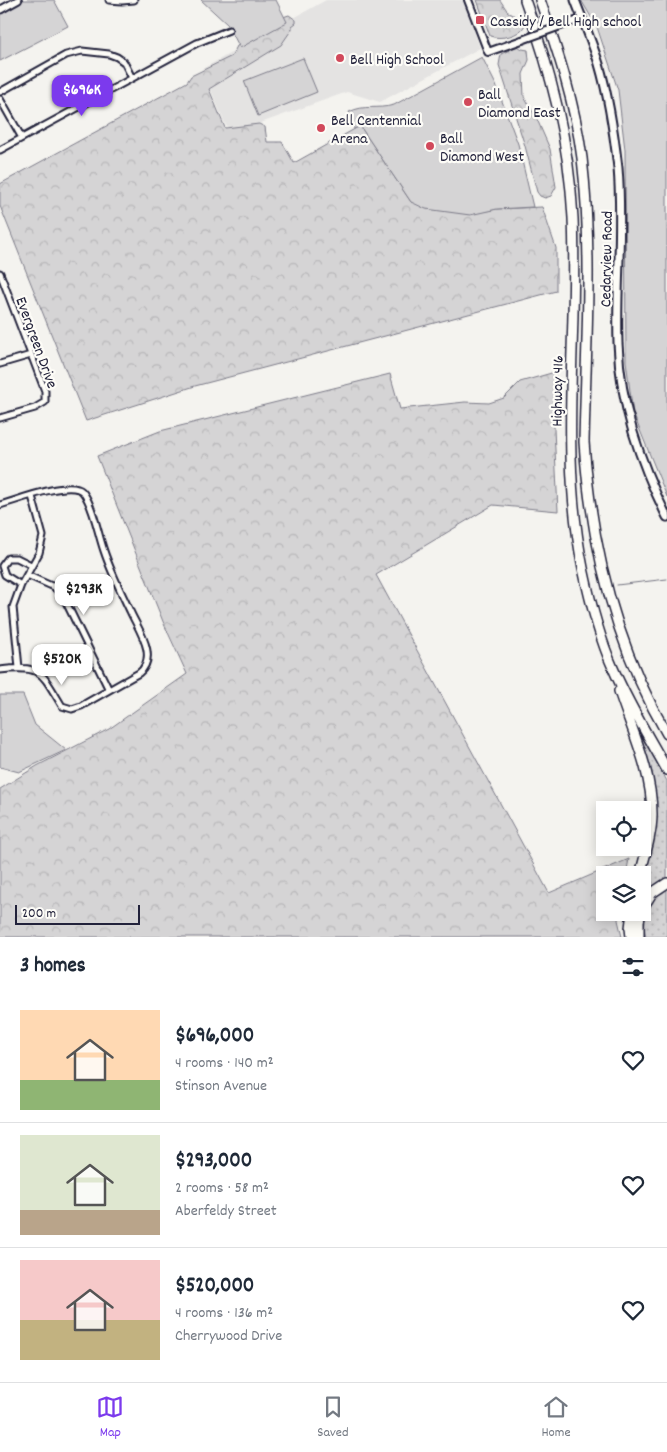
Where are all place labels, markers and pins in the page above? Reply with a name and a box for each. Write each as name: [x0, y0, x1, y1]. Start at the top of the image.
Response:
place label: Cassidy / Bell High school: [490, 11, 641, 34]
marker: Cassidy / Bell High school: [474, 14, 486, 26]
place label: Bell High School: [350, 49, 444, 72]
marker: Bell High School: [334, 52, 346, 64]
pin: $696K: [47, 74, 117, 117]
place label: Ball Diamond East: [478, 84, 561, 125]
marker: Ball Diamond East: [462, 96, 474, 108]
place label: Bell Centennial Arena: [331, 110, 421, 151]
marker: Bell Centennial Arena: [315, 122, 327, 134]
place label: Ball Diamond West: [440, 128, 524, 169]
marker: Ball Diamond West: [424, 140, 436, 152]
pin: $293K: [49, 574, 119, 616]
pin: $520K: [27, 644, 97, 686]

